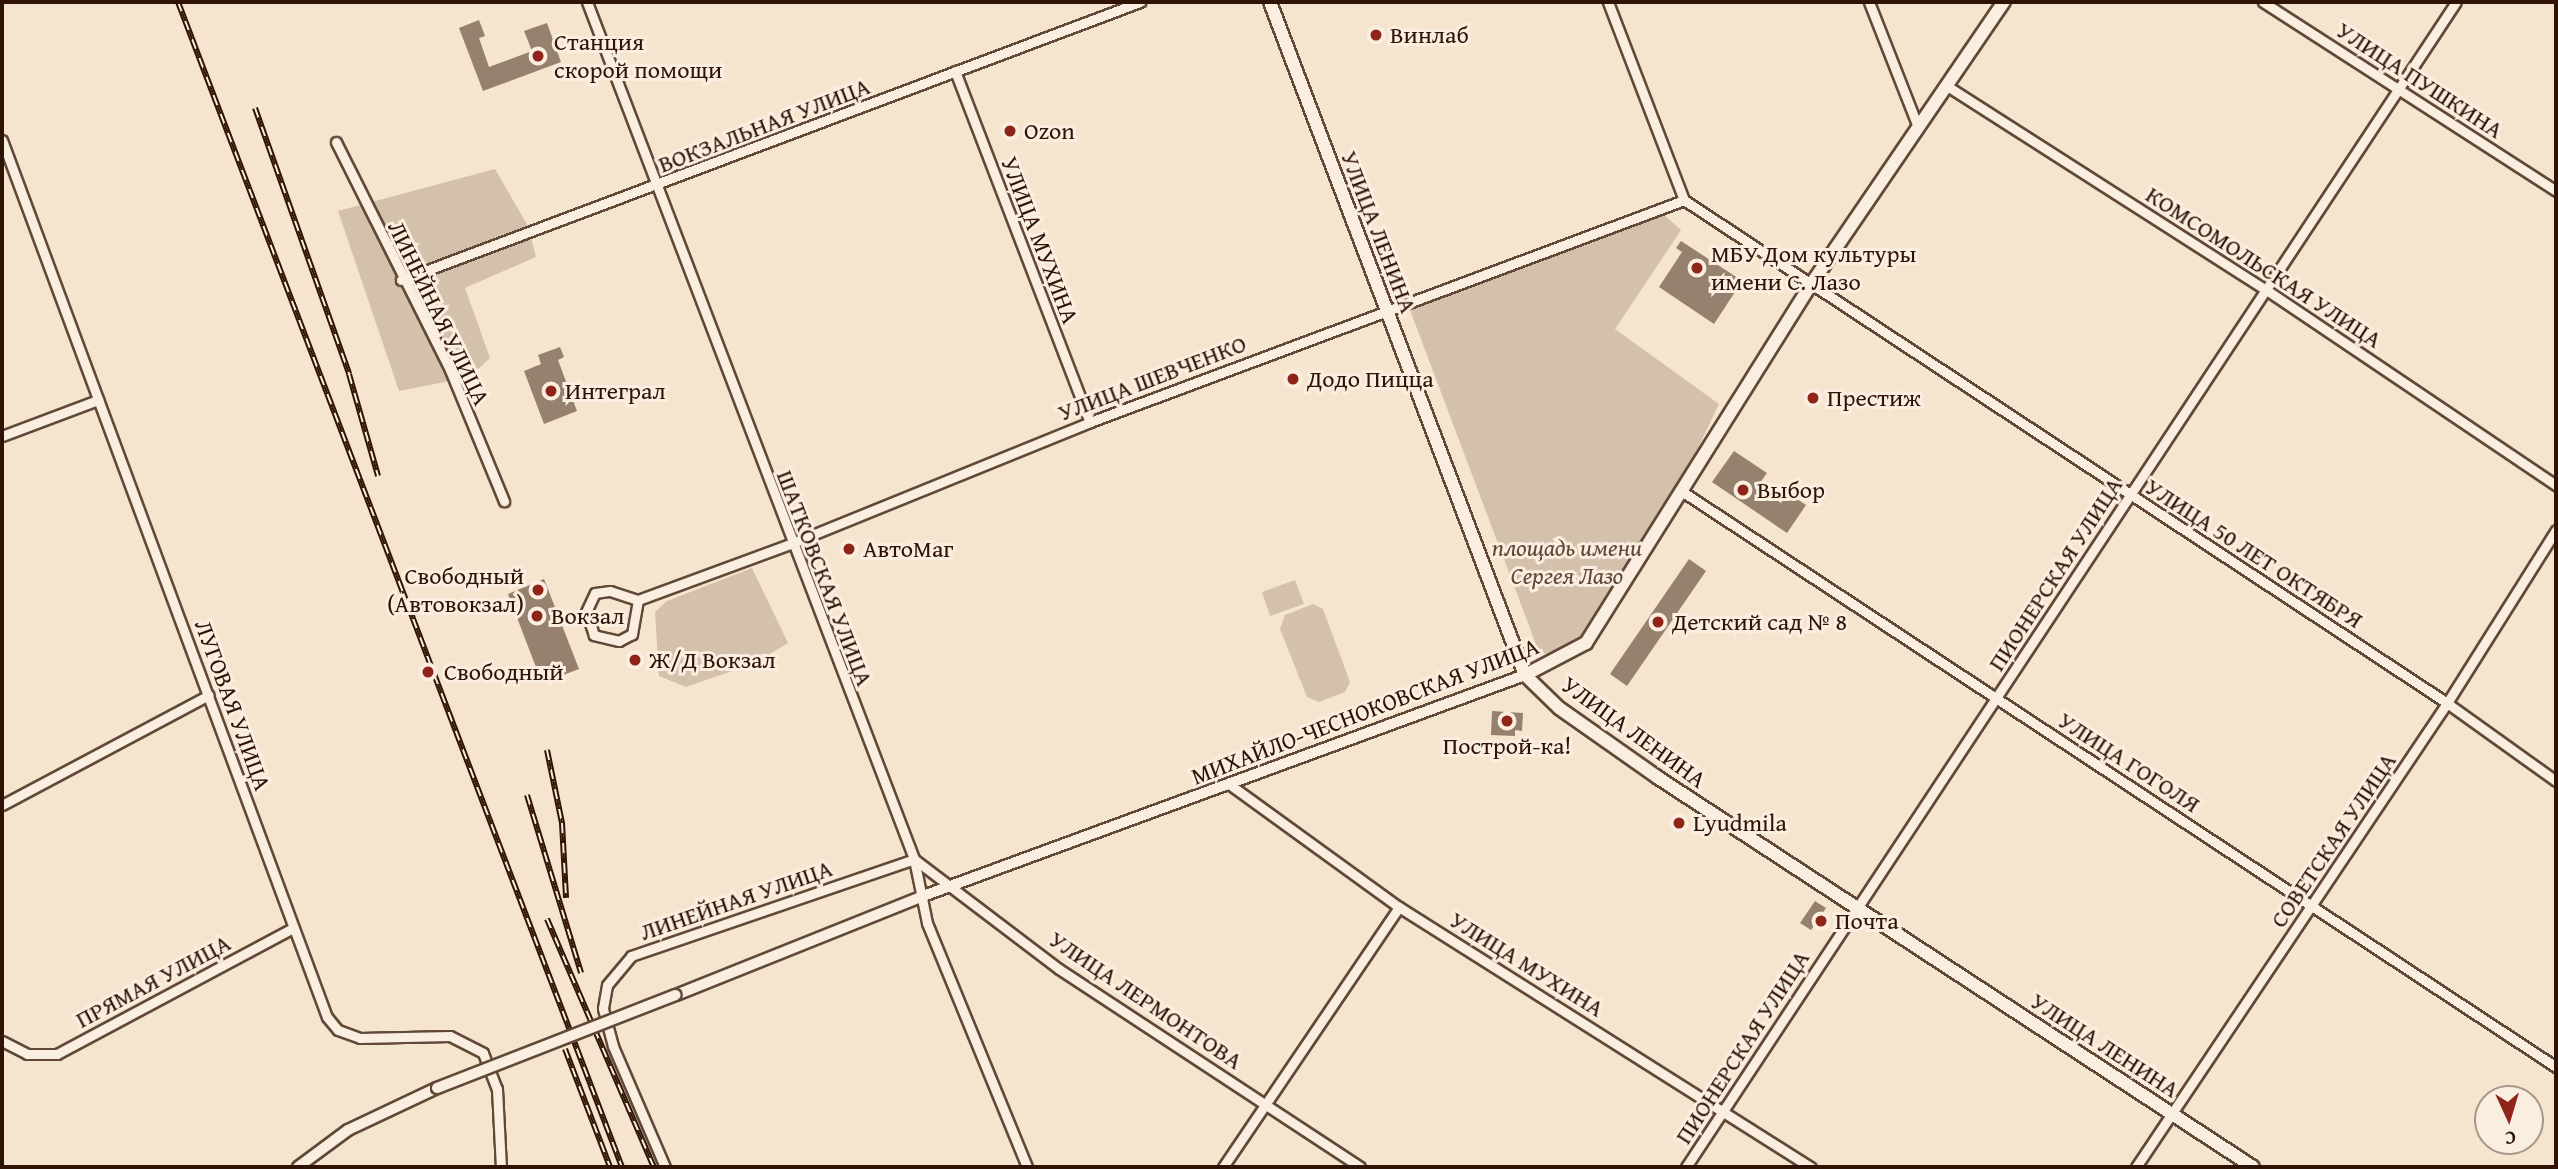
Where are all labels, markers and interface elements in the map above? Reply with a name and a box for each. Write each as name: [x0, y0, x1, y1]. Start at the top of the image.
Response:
street label: УЛИЦА ПУШКИНА: [2331, 15, 2509, 145]
place label: Винлаб: [1390, 21, 1469, 49]
marker: Винлаб: [1368, 27, 1384, 43]
place label: Станция скорой помощи: [554, 28, 722, 84]
marker: Станция скорой помощи: [528, 46, 548, 66]
street label: ВОКЗАЛЬНАЯ УЛИЦА: [654, 71, 874, 179]
place label: Ozon: [1024, 117, 1075, 145]
marker: Ozon: [1002, 123, 1018, 139]
street label: УЛИЦА ЛЕНИНА: [1335, 147, 1423, 317]
street label: УЛИЦА МУХИНА: [995, 153, 1085, 327]
street label: КОМСОМОЛЬСКАЯ УЛИЦА: [2141, 180, 2387, 354]
street label: ЛИНЕЙНАЯ УЛИЦА: [382, 216, 496, 410]
place label: МБУ Дом культуры имени С. Лазо: [1711, 240, 1916, 296]
marker: МБУ Дом культуры имени С. Лазо: [1689, 260, 1705, 276]
street label: УЛИЦА ШЕВЧЕНКО: [1054, 329, 1250, 427]
place label: Додо Пицца: [1307, 365, 1434, 393]
marker: Додо Пицца: [1285, 371, 1301, 387]
place label: Интеграл: [565, 377, 666, 405]
marker: Интеграл: [543, 383, 559, 399]
place label: Престиж: [1827, 384, 1921, 412]
marker: Престиж: [1805, 390, 1821, 406]
street label: ШАТКОВСКАЯ УЛИЦА: [771, 466, 879, 690]
street label: ПИОНЕРСКАЯ УЛИЦА: [1982, 472, 2128, 676]
street label: УЛИЦА 50 ЛЕТ ОКТЯБРЯ: [2140, 472, 2368, 634]
place label: Выбор: [1757, 476, 1825, 504]
marker: Выбор: [1735, 482, 1751, 498]
park label: площадь имени Сергея Лазо: [1492, 534, 1642, 590]
place label: АвтоМаг: [863, 535, 954, 563]
marker: АвтоМаг: [841, 541, 857, 557]
place label: Свободный (Автовокзал): [387, 562, 524, 618]
marker: Свободный (Автовокзал): [530, 582, 546, 598]
place label: Вокзал: [551, 602, 624, 630]
marker: Вокзал: [529, 608, 545, 624]
place label: Детский сад № 8: [1672, 608, 1847, 636]
marker: Детский сад № 8: [1650, 614, 1666, 630]
street label: ЛУГОВАЯ УЛИЦА: [189, 616, 277, 794]
street label: МИХАЙЛО-ЧЕСНОКОВСКАЯ УЛИЦА: [1187, 631, 1543, 791]
place label: Ж/Д Вокзал: [649, 646, 776, 674]
marker: Ж/Д Вокзал: [627, 652, 643, 668]
place label: Свободный: [444, 658, 564, 686]
marker: Свободный: [418, 662, 438, 682]
street label: УЛИЦА ЛЕНИНА: [1556, 670, 1712, 794]
street label: УЛИЦА ГОГОЛЯ: [2053, 706, 2205, 818]
marker: Построй-ка!: [1499, 713, 1515, 729]
place label: Построй-ка!: [1443, 732, 1571, 760]
street label: СОВЕТСКАЯ УЛИЦА: [2264, 747, 2402, 933]
place label: Lyudmila: [1693, 809, 1787, 837]
marker: Lyudmila: [1671, 815, 1687, 831]
street label: ЛИНЕЙНАЯ УЛИЦА: [636, 854, 836, 946]
street label: УЛИЦА МУХИНА: [1445, 905, 1609, 1023]
place label: Почта: [1835, 907, 1899, 935]
marker: Почта: [1813, 913, 1829, 929]
street label: УЛИЦА ЛЕРМОНТОВА: [1044, 925, 1248, 1075]
street label: ПРЯМАЯ УЛИЦА: [71, 928, 235, 1034]
street label: ПИОНЕРСКАЯ УЛИЦА: [1669, 945, 1815, 1149]
street label: УЛИЦА ЛЕНИНА: [2025, 986, 2185, 1104]
north arrow: [2474, 1085, 2544, 1155]
text: С: [2504, 1125, 2517, 1153]

